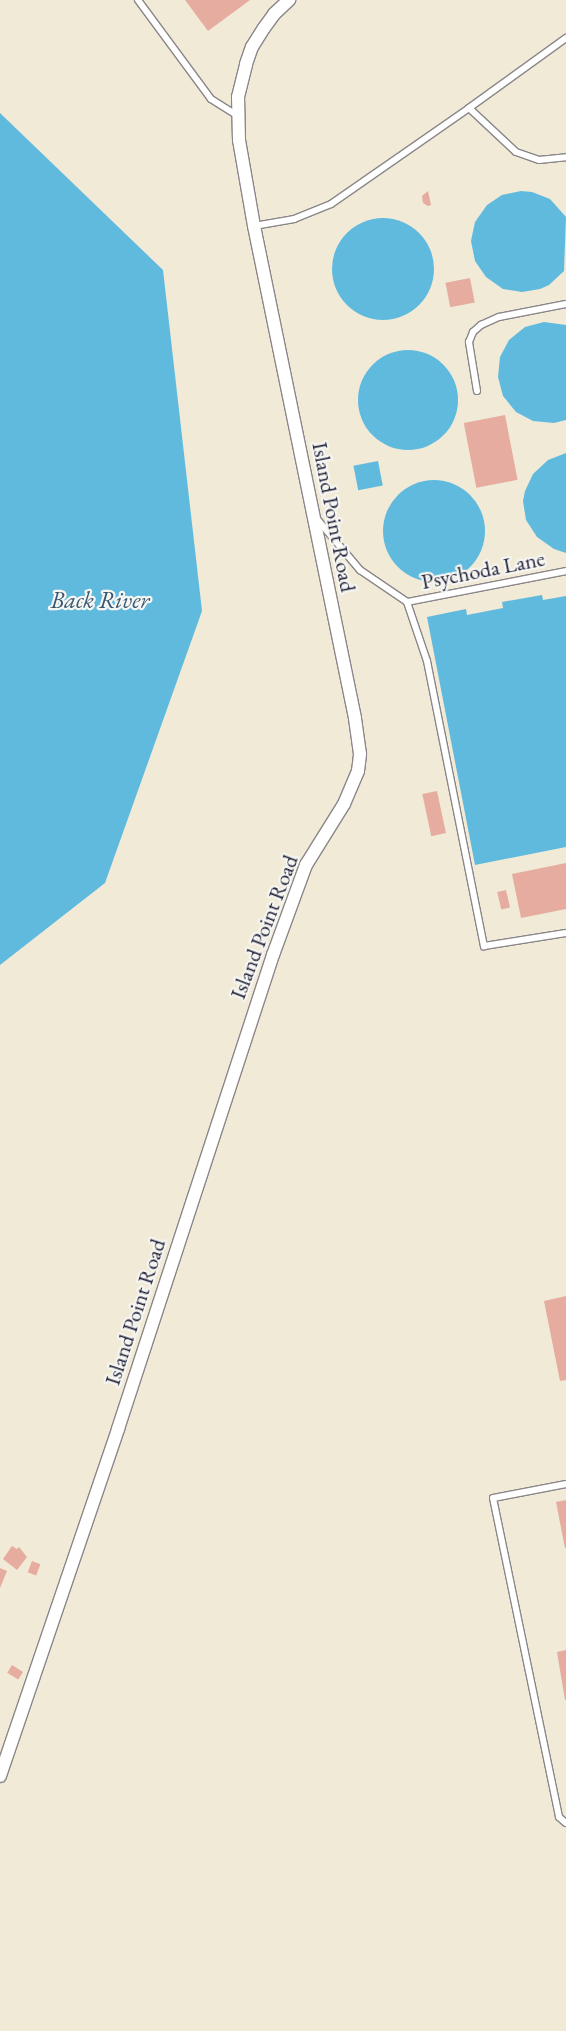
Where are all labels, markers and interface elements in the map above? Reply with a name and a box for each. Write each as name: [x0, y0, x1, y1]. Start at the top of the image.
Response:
street label: Island Point Road: [307, 440, 361, 594]
street label: Psychoda Lane: [419, 545, 547, 595]
water label: Back River: [51, 586, 149, 614]
street label: Island Point Road: [224, 851, 304, 1003]
street label: Island Point Road: [99, 1236, 171, 1388]

